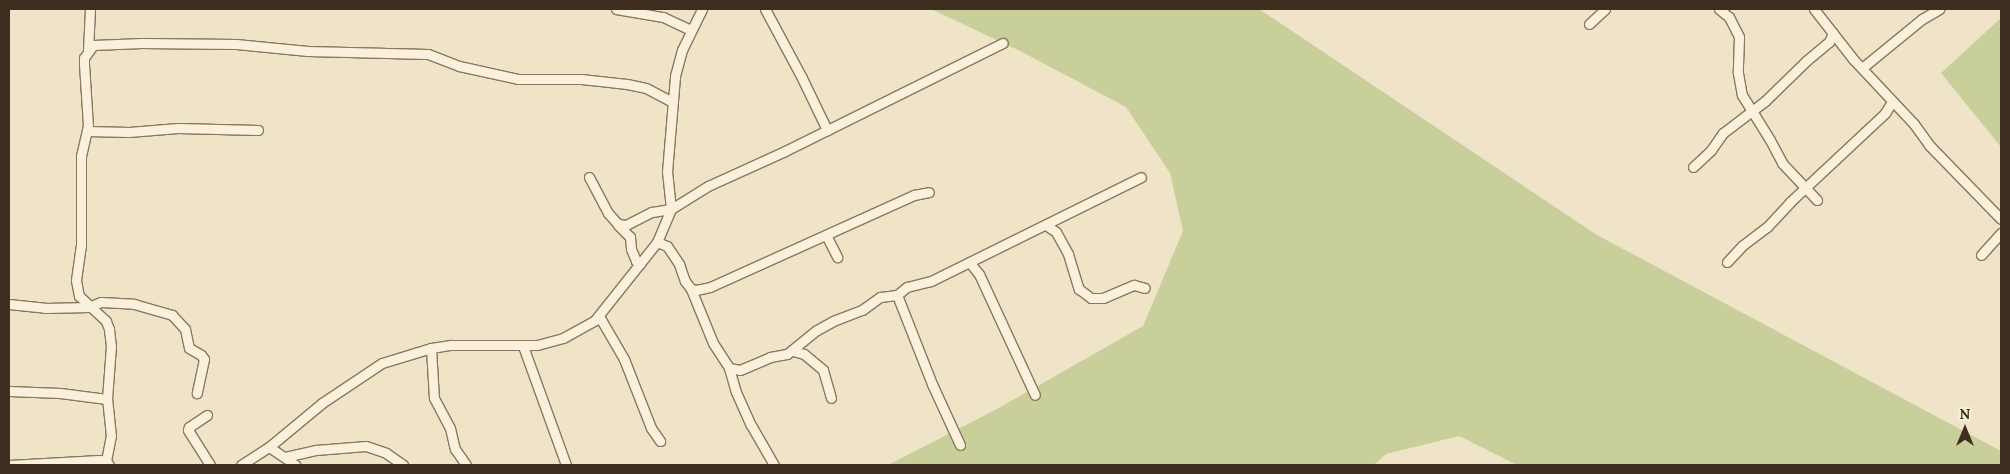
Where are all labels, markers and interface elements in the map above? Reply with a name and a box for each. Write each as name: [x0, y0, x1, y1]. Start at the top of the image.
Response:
north arrow: [1940, 404, 1990, 454]
text: N: [1960, 405, 1970, 423]

